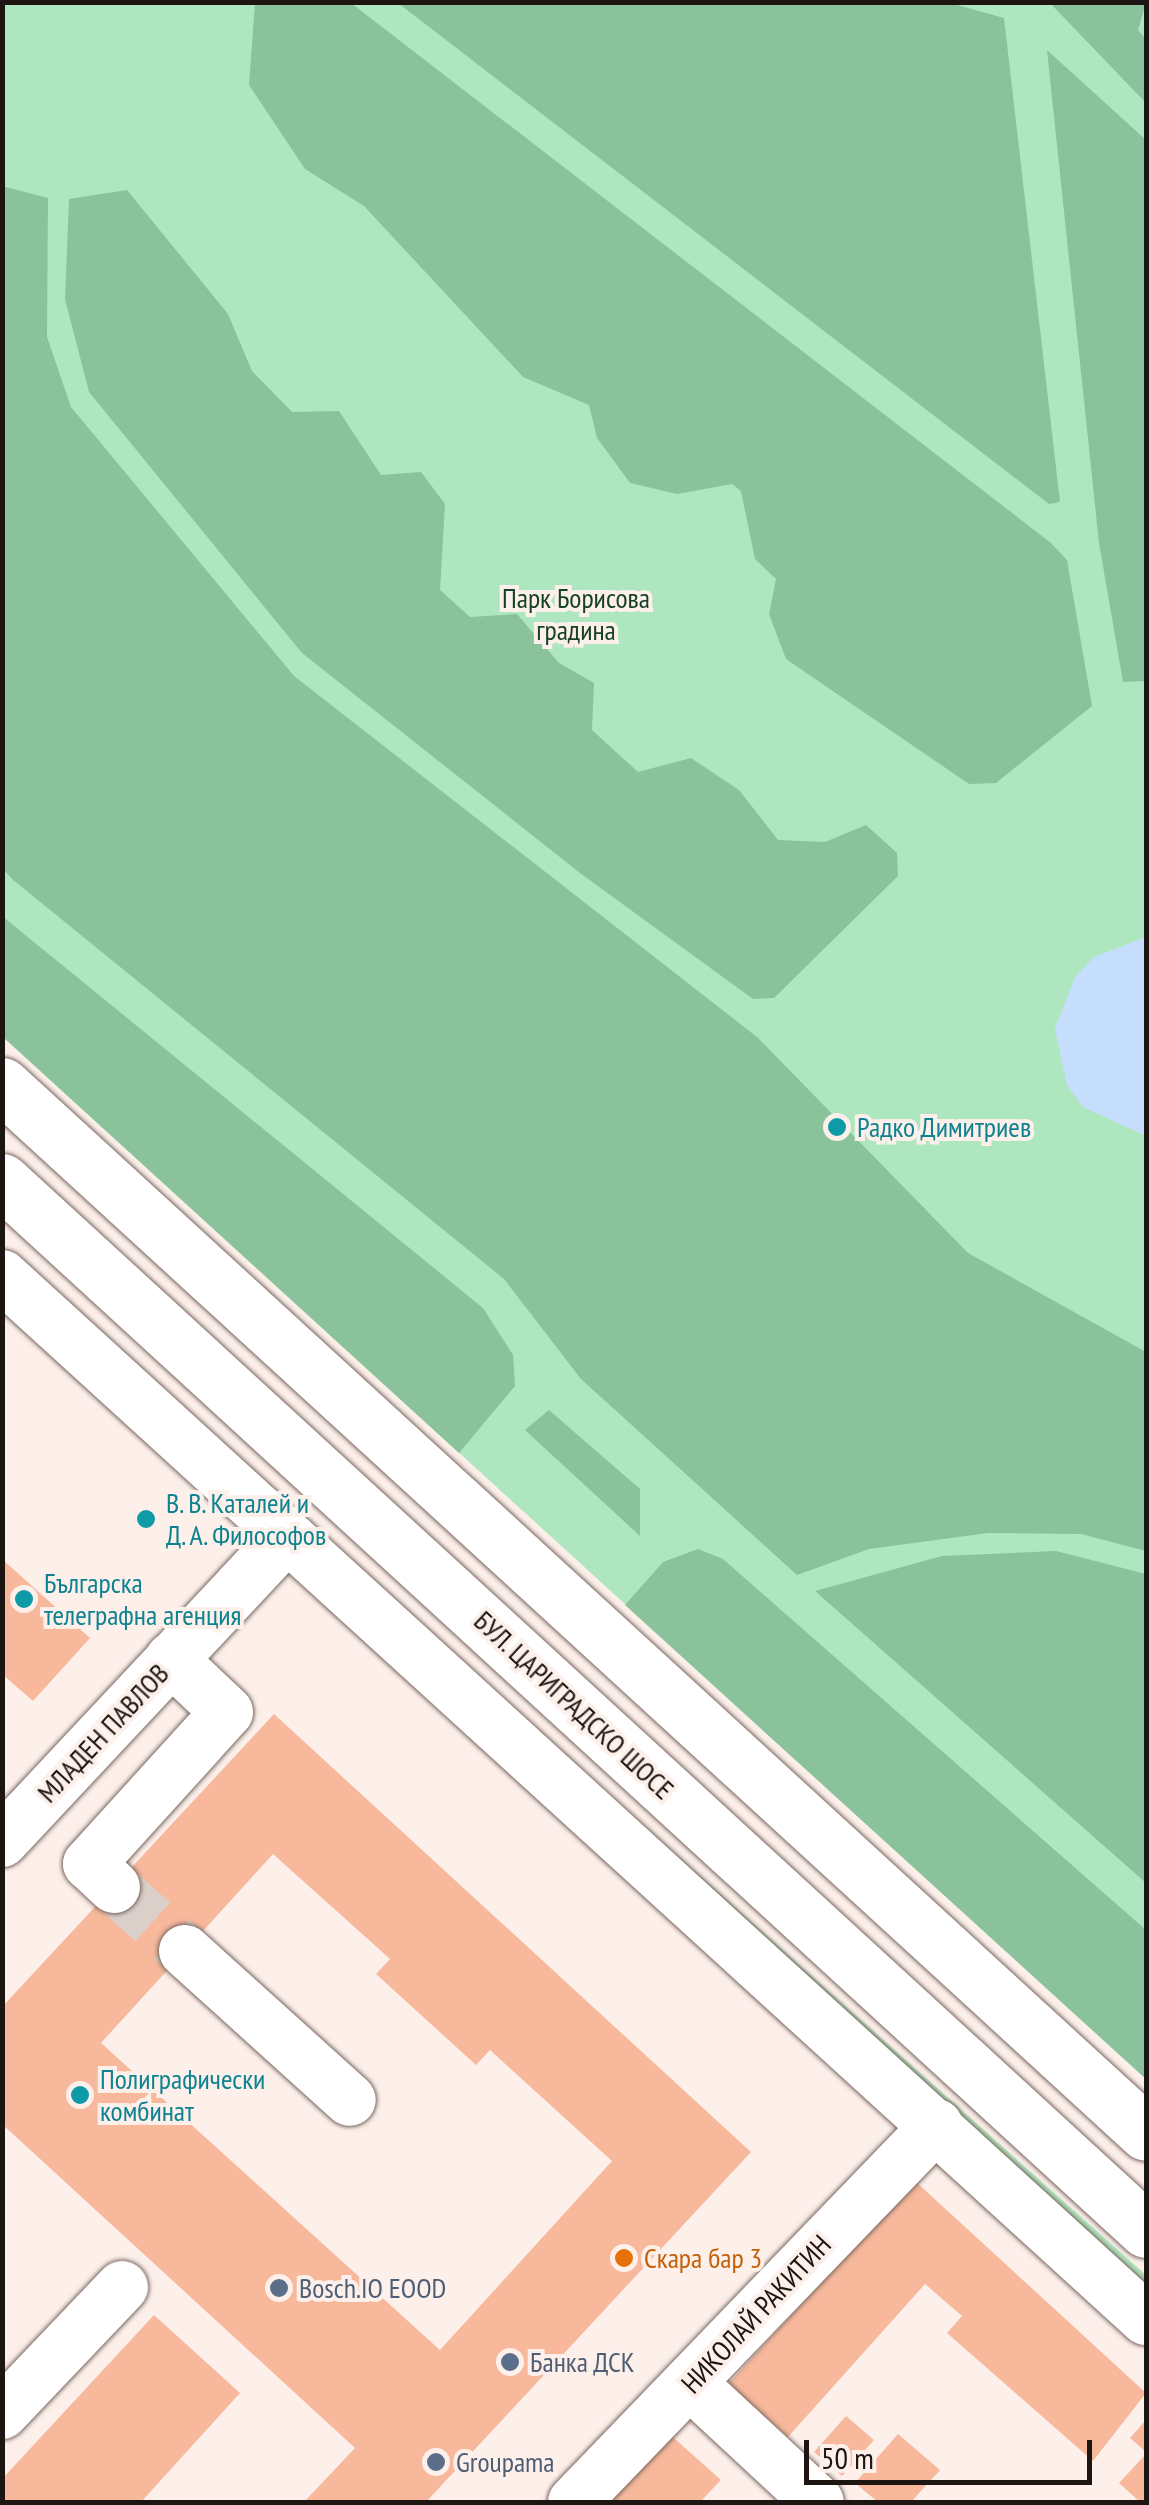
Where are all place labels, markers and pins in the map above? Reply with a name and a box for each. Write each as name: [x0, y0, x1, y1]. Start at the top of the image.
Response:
place label: Радко Димитриев: [857, 1110, 1032, 1144]
marker: Радко Димитриев: [826, 1116, 848, 1138]
place label: В. В. Каталей и Д. А. Философов: [166, 1486, 331, 1552]
marker: В. В. Каталей и Д. А. Философов: [135, 1508, 157, 1530]
place label: Българска телеграфна агенция: [44, 1566, 241, 1632]
marker: Българска телеграфна агенция: [13, 1588, 35, 1610]
place label: Полиграфически комбинат: [100, 2062, 265, 2128]
marker: Полиграфически комбинат: [69, 2084, 91, 2106]
place label: Скара бар 3: [644, 2241, 762, 2275]
marker: Скара бар 3: [613, 2247, 635, 2269]
place label: Bosch.IO EOOD: [299, 2271, 446, 2305]
marker: Bosch.IO EOOD: [268, 2277, 290, 2299]
place label: Банка ДСК: [530, 2345, 635, 2379]
marker: Банка ДСК: [499, 2351, 521, 2373]
place label: Groupama: [456, 2445, 555, 2479]
marker: Groupama: [425, 2451, 447, 2473]

